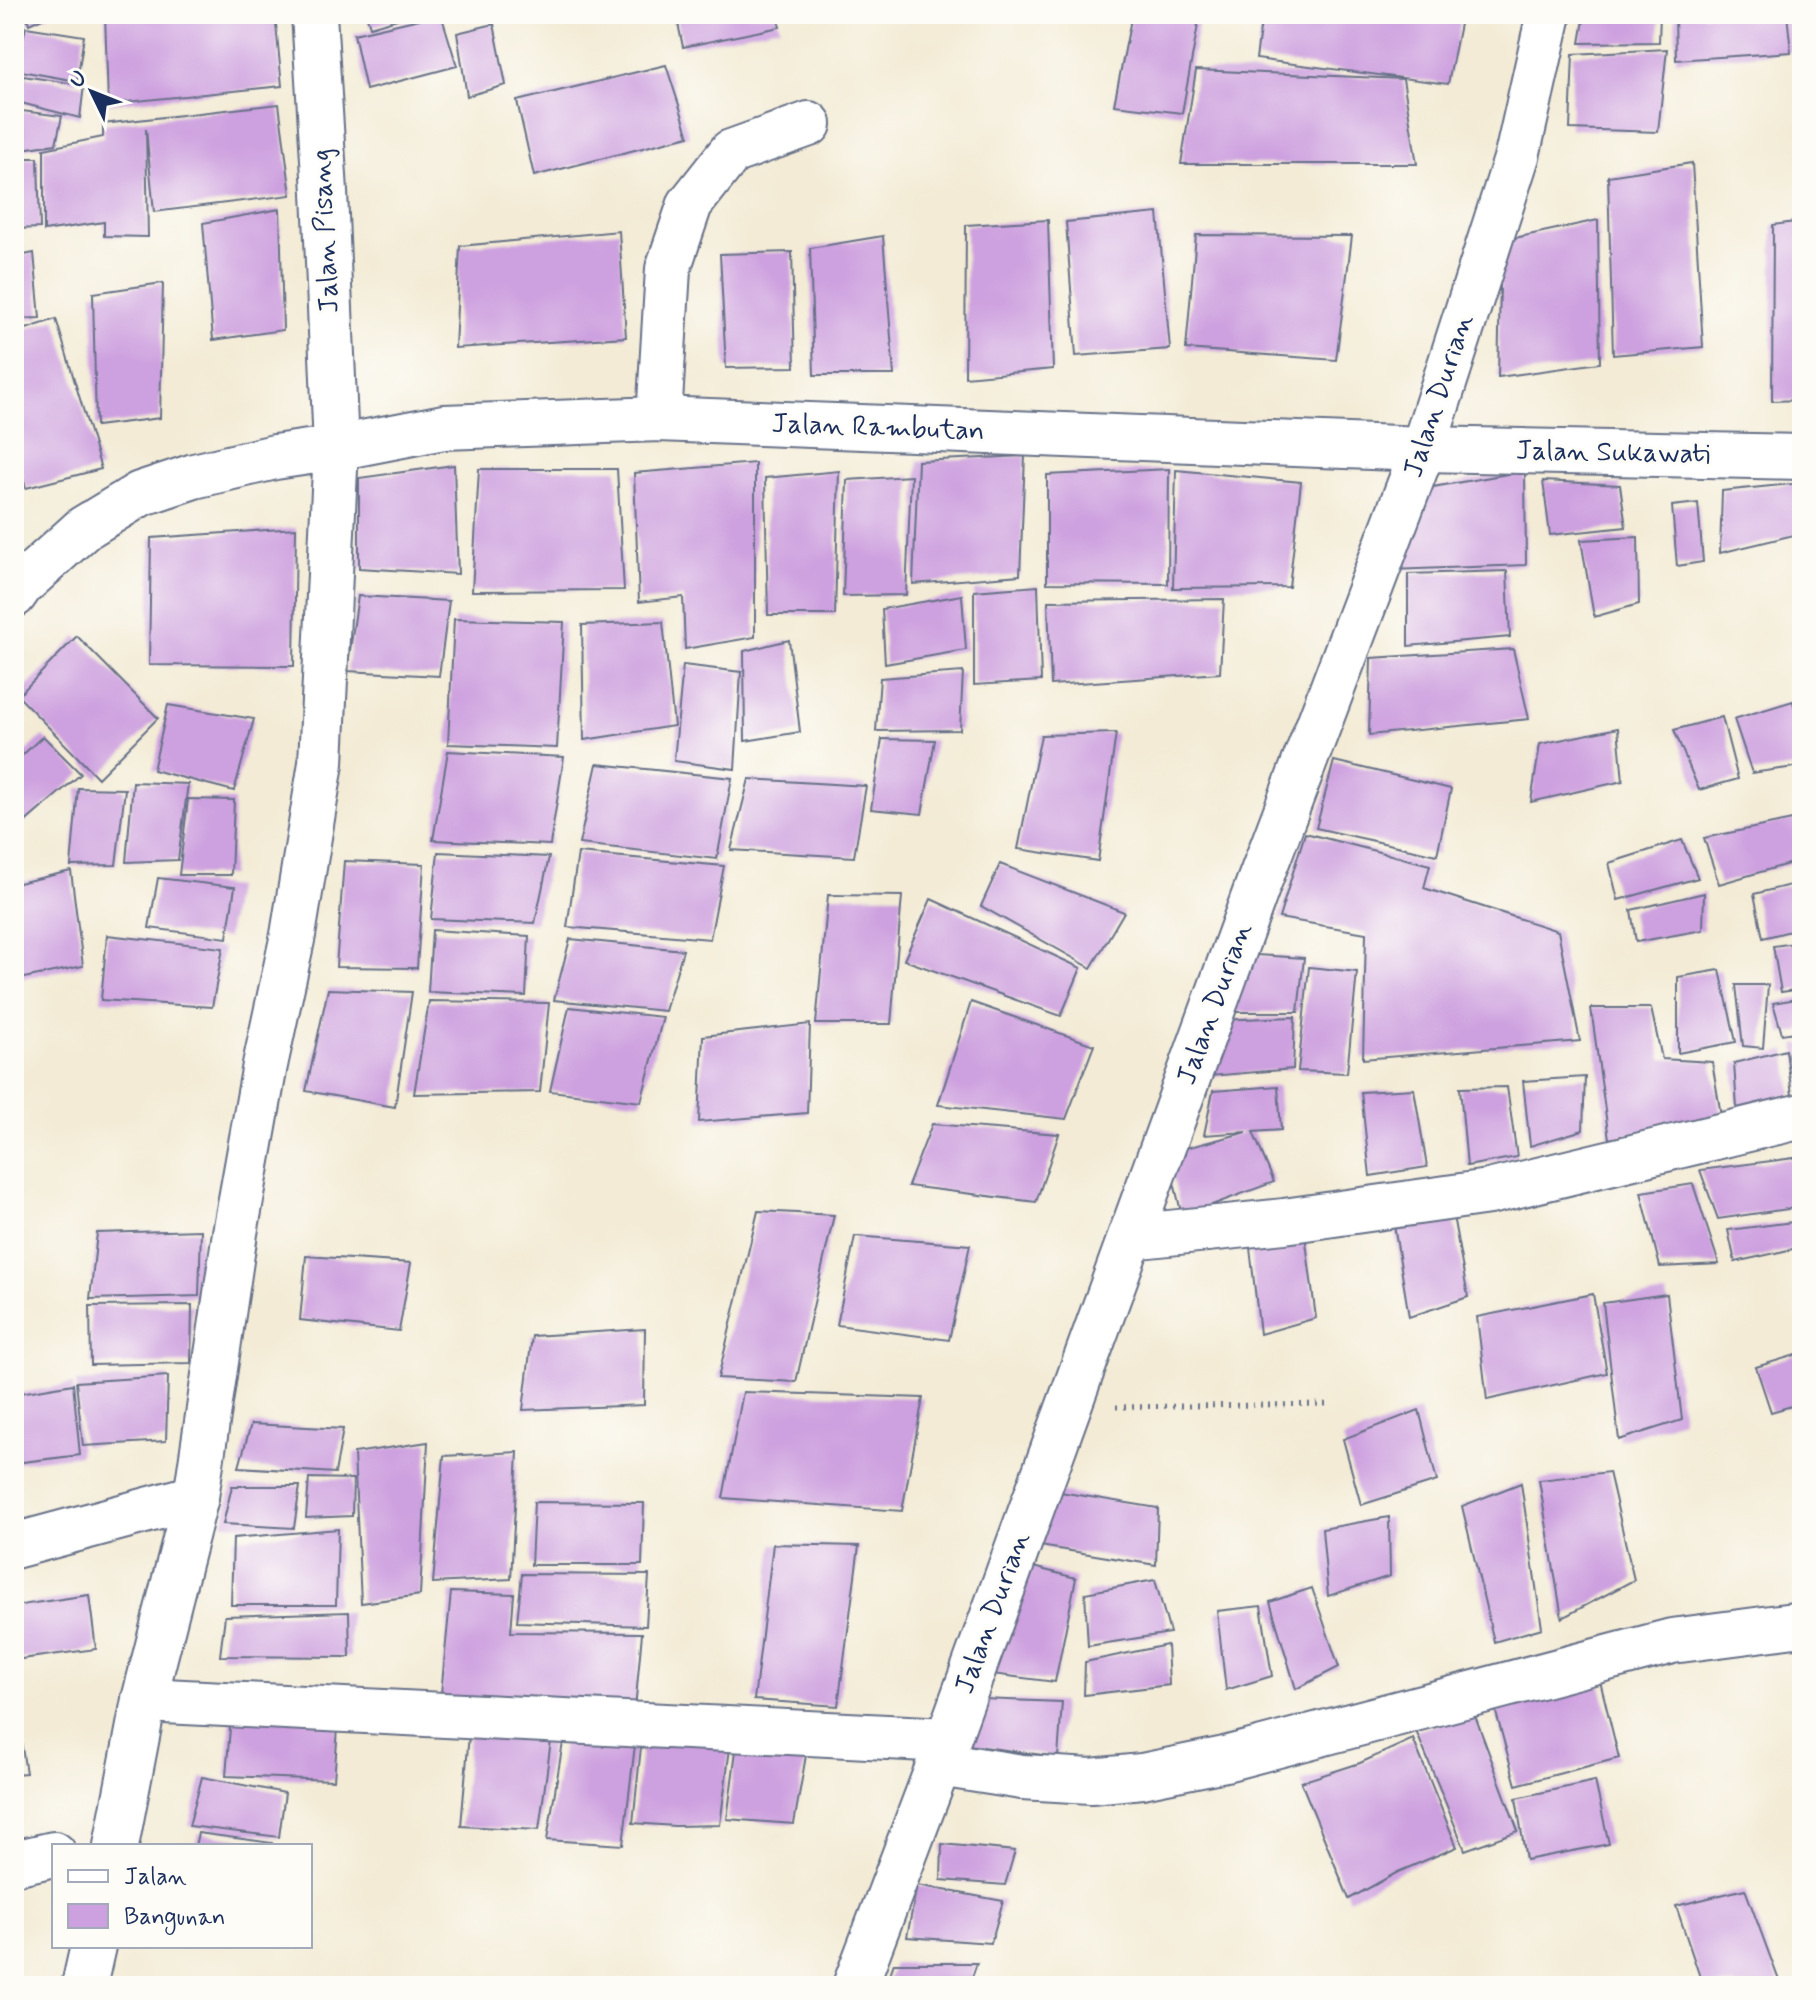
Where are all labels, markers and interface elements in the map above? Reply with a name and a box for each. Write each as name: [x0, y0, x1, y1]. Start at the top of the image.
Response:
north arrow: [52, 52, 132, 132]
text: U: [64, 65, 94, 95]
street label: Jalan Pisang: [303, 148, 349, 314]
street label: Jalan Durian: [1395, 310, 1483, 482]
street label: Jalan Rambutan: [771, 406, 985, 450]
street label: Jalan Sukawati: [1515, 433, 1711, 473]
street label: Jalan Durian: [1169, 918, 1261, 1090]
street label: Jalan Durian: [947, 1527, 1039, 1699]
legend: [52, 1844, 312, 1948]
text: Jalan: [124, 1862, 187, 1893]
text: Bangunan: [124, 1902, 225, 1935]

